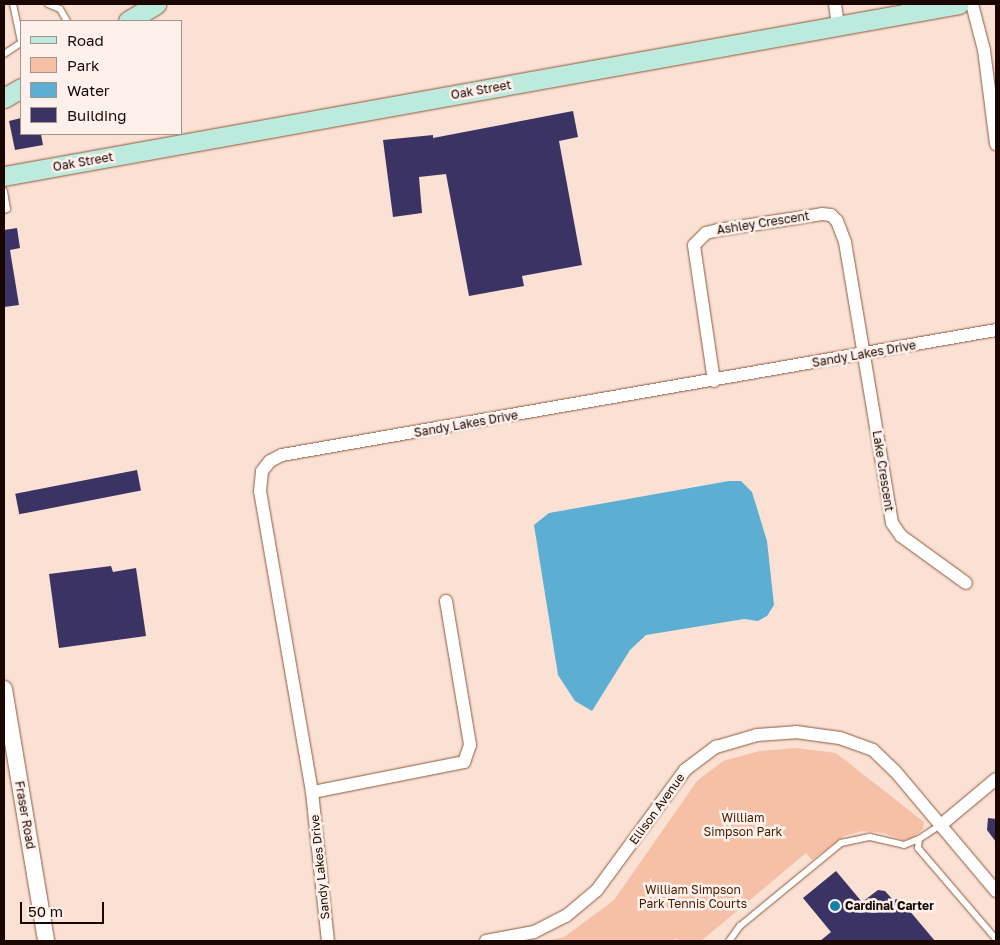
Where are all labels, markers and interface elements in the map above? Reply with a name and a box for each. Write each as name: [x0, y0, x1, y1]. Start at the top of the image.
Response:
legend: [20, 20, 182, 135]
text: Road: [67, 31, 104, 49]
text: Park: [67, 56, 99, 74]
street label: Oak Street: [450, 78, 512, 102]
text: Water: [67, 81, 110, 99]
text: Building: [67, 106, 127, 124]
street label: Oak Street: [52, 150, 114, 174]
street label: Ashley Crescent: [716, 209, 810, 237]
street label: Sandy Lakes Drive: [811, 338, 917, 370]
street label: Sandy Lakes Drive: [413, 408, 519, 440]
street label: Lake Crescent: [869, 429, 897, 513]
street label: Ellison Avenue: [626, 771, 688, 847]
street label: Fraser Road: [12, 780, 38, 850]
park label: William Simpson Park: [704, 811, 782, 839]
street label: Sandy Lakes Drive: [307, 814, 333, 920]
park label: William Simpson Park Tennis Courts: [639, 883, 747, 911]
scale bar: [22, 892, 106, 924]
place label: Cardinal Carter: [845, 899, 934, 913]
marker: Cardinal Carter: [829, 900, 841, 912]
text: 50 m: [28, 902, 63, 920]

